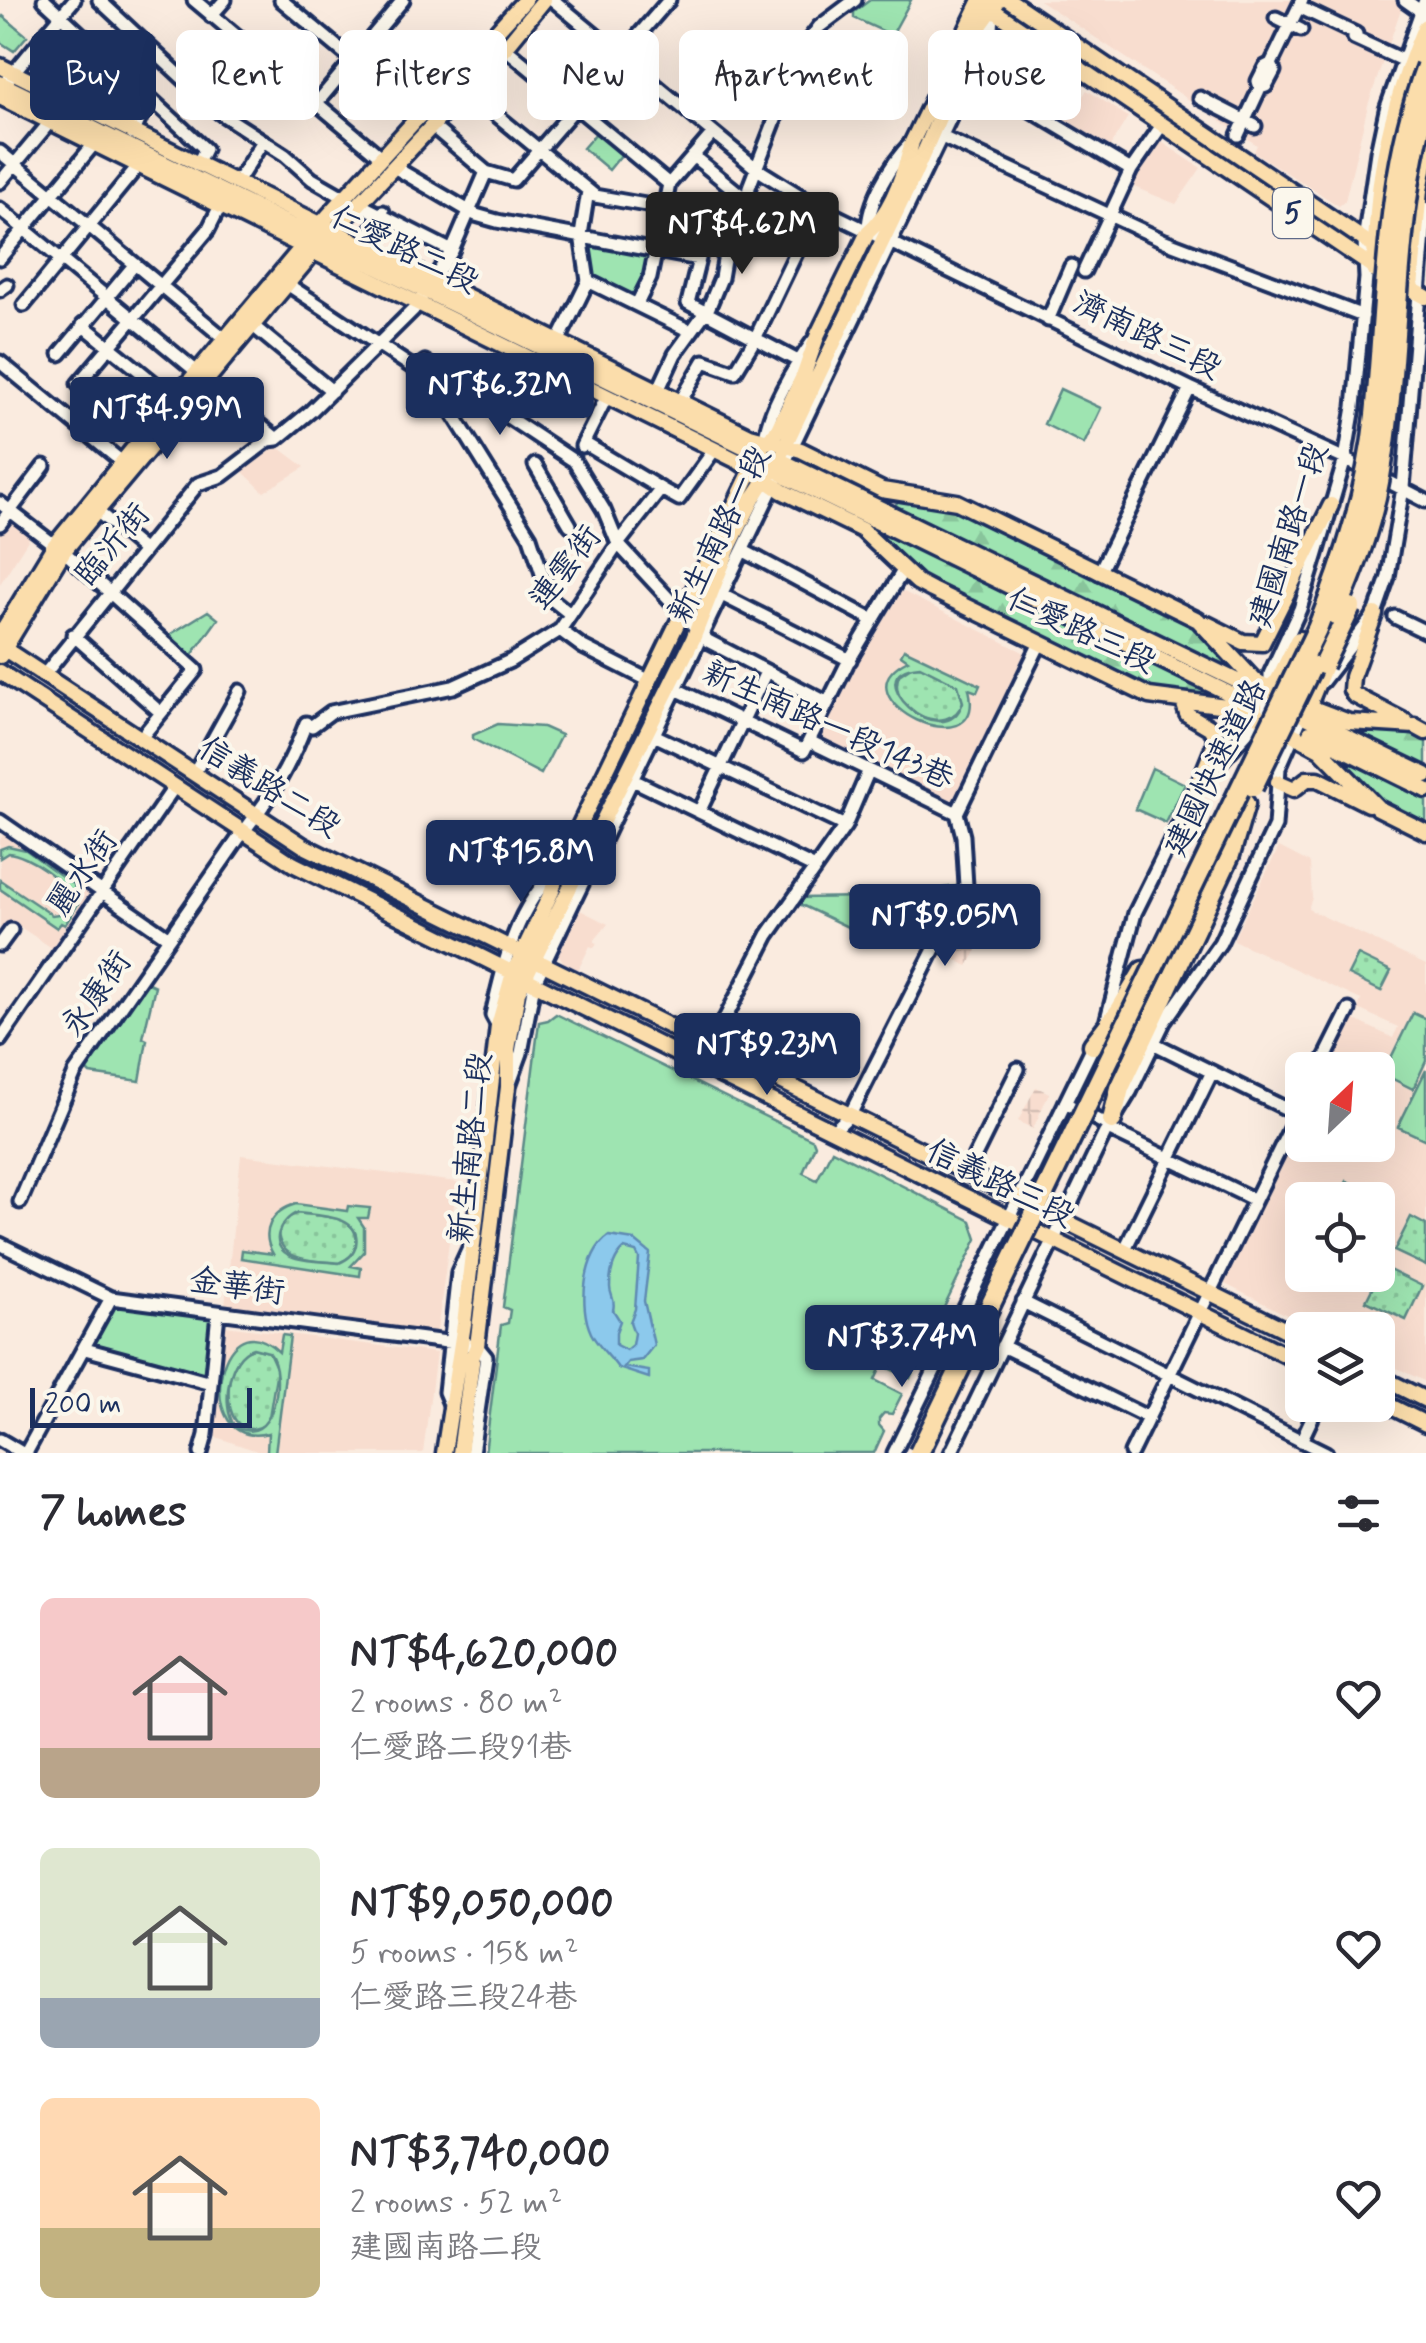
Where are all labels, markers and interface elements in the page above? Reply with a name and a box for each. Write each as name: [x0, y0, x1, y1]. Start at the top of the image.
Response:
chip: Buy: [30, 30, 156, 120]
chip: Rent: [176, 30, 319, 120]
chip: Filters: [339, 30, 507, 120]
chip: New: [527, 30, 659, 120]
chip: Apartment: [679, 30, 908, 120]
chip: House: [928, 30, 1081, 120]
road number: 5: [1273, 188, 1313, 238]
pin: NT$4.62M: [639, 192, 845, 277]
street label: 仁愛路二段: [323, 196, 485, 304]
text: NT$4.62M: [668, 203, 816, 245]
street label: 濟南路三段: [1066, 282, 1228, 390]
pin: NT$6.32M: [397, 353, 603, 438]
text: NT$6.32M: [428, 364, 572, 406]
pin: NT$4.99M: [64, 377, 270, 462]
text: NT$4.99M: [92, 388, 242, 430]
street label: 建國南路一段: [1239, 437, 1339, 633]
street label: 新生南路一段: [659, 440, 781, 630]
street label: 臨沂街: [66, 495, 160, 595]
street label: 連雲街: [520, 517, 612, 619]
street label: 仁愛路三段: [1000, 578, 1162, 684]
street label: 新生南路一段143巷: [696, 652, 960, 800]
street label: 建國快速道路: [1155, 673, 1277, 863]
street label: 信義路二段: [190, 728, 348, 848]
pin: NT$15.8M: [418, 820, 624, 905]
street label: 麗水街: [38, 822, 128, 924]
text: NT$15.8M: [448, 831, 594, 873]
pin: NT$9.05M: [842, 884, 1048, 969]
text: NT$9.05M: [871, 895, 1019, 937]
street label: 永康街: [52, 943, 142, 1045]
pin: NT$9.23M: [664, 1013, 870, 1098]
text: NT$9.23M: [696, 1024, 838, 1066]
street label: 新生南路二段: [440, 1050, 502, 1246]
north arrow: [1285, 1052, 1395, 1162]
map controls: [1285, 1052, 1395, 1422]
street label: 信義路三段: [919, 1130, 1081, 1238]
button: locate: [1285, 1182, 1395, 1292]
street label: 金華街: [187, 1260, 287, 1314]
pin: NT$3.74M: [799, 1305, 1005, 1390]
button: layers: [1285, 1312, 1395, 1422]
text: NT$3.74M: [827, 1316, 977, 1358]
scale bar: [30, 1383, 252, 1428]
text: 200 m: [45, 1387, 121, 1424]
text: 7 homes: [40, 1486, 187, 1541]
icon: filters: [1331, 1486, 1386, 1541]
text: NT$4,620,000: [350, 1627, 618, 1682]
icon: home: [120, 1638, 240, 1758]
icon: heart: [1331, 1671, 1386, 1726]
text: 2 rooms · 80 m²: [350, 1682, 563, 1724]
text: 仁愛路二段91巷: [350, 1727, 571, 1769]
text: NT$9,050,000: [350, 1877, 614, 1932]
icon: home: [120, 1888, 240, 2008]
icon: heart: [1331, 1921, 1386, 1976]
text: 5 rooms · 158 m²: [350, 1932, 578, 1974]
text: 仁愛路三段24巷: [350, 1977, 577, 2019]
text: NT$3,740,000: [350, 2127, 610, 2182]
icon: home: [120, 2138, 240, 2258]
icon: heart: [1331, 2171, 1386, 2226]
text: 2 rooms · 52 m²: [350, 2182, 562, 2224]
text: 建國南路二段: [350, 2227, 542, 2269]

